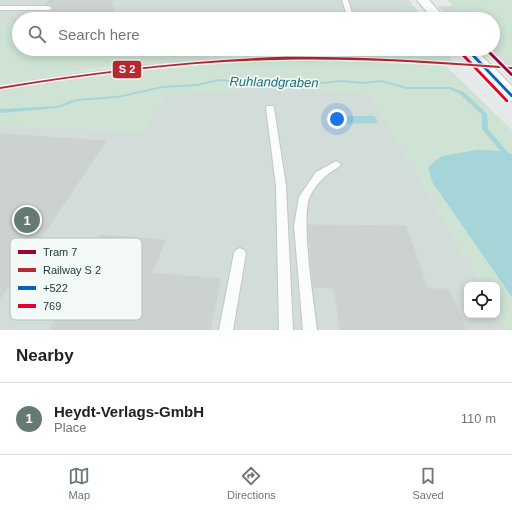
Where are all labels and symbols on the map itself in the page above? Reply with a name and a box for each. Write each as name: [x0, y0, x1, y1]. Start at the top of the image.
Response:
line badge: S 2: [112, 60, 142, 79]
text: S 2: [119, 63, 135, 75]
water label: Ruhlandgraben: [229, 74, 319, 90]
your location: [327, 109, 347, 129]
pin: 1: [14, 205, 40, 235]
legend: [10, 238, 142, 320]
text: Tram 7: [43, 246, 77, 258]
text: Railway S 2: [43, 264, 101, 276]
text: +522: [43, 282, 68, 294]
text: 769: [43, 300, 61, 312]

